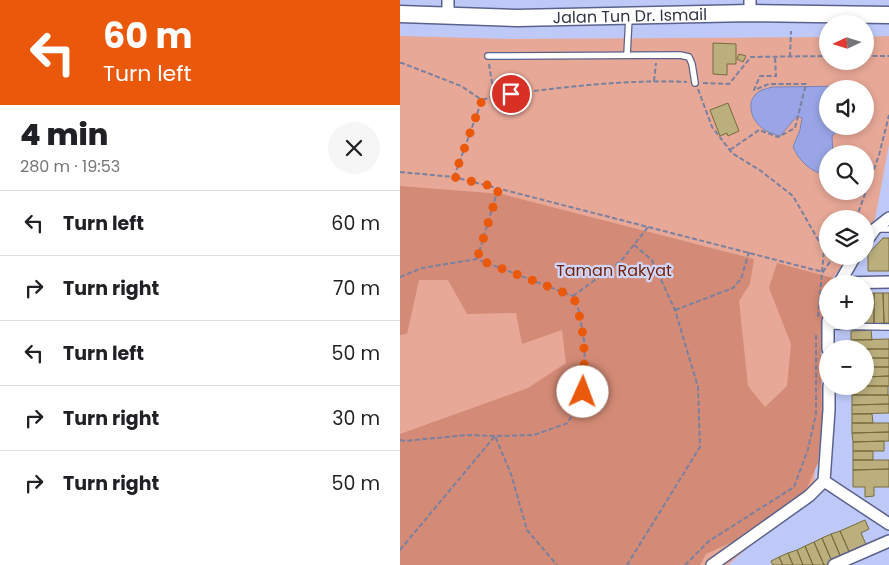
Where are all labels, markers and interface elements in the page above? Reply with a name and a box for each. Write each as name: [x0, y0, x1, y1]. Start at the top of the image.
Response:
street label: Jalan Tun Dr. Ismail: [552, 3, 707, 29]
text: 60 m: [103, 11, 193, 60]
north arrow: [819, 15, 874, 70]
map controls: [819, 15, 874, 395]
icon: left: [20, 20, 85, 85]
text: Turn left: [103, 58, 191, 89]
pin: [490, 73, 532, 115]
icon: arrive: [497, 80, 525, 108]
button: sound: [819, 80, 874, 135]
text: 4 min: [20, 113, 108, 156]
button: close: [328, 122, 380, 174]
button: search: [819, 145, 874, 200]
text: 280 m · 19:53: [20, 155, 120, 178]
icon: left: [20, 209, 48, 237]
text: Turn left: [63, 210, 144, 237]
text: 60 m: [331, 210, 380, 237]
button: layers: [819, 210, 874, 265]
park label: Taman Rakyat: [556, 259, 672, 282]
icon: right: [20, 274, 48, 302]
text: Turn right: [63, 275, 159, 302]
text: 70 m: [333, 275, 380, 302]
button: +: [819, 275, 874, 330]
icon: left: [20, 339, 48, 367]
text: Turn left: [63, 340, 144, 367]
text: 50 m: [331, 340, 380, 367]
button: −: [819, 340, 874, 395]
position arrow: [556, 365, 608, 417]
icon: right: [20, 404, 48, 432]
text: Turn right: [63, 405, 159, 432]
text: 30 m: [332, 405, 380, 432]
icon: right: [20, 469, 48, 497]
text: Turn right: [63, 470, 159, 497]
text: 50 m: [331, 470, 380, 497]

